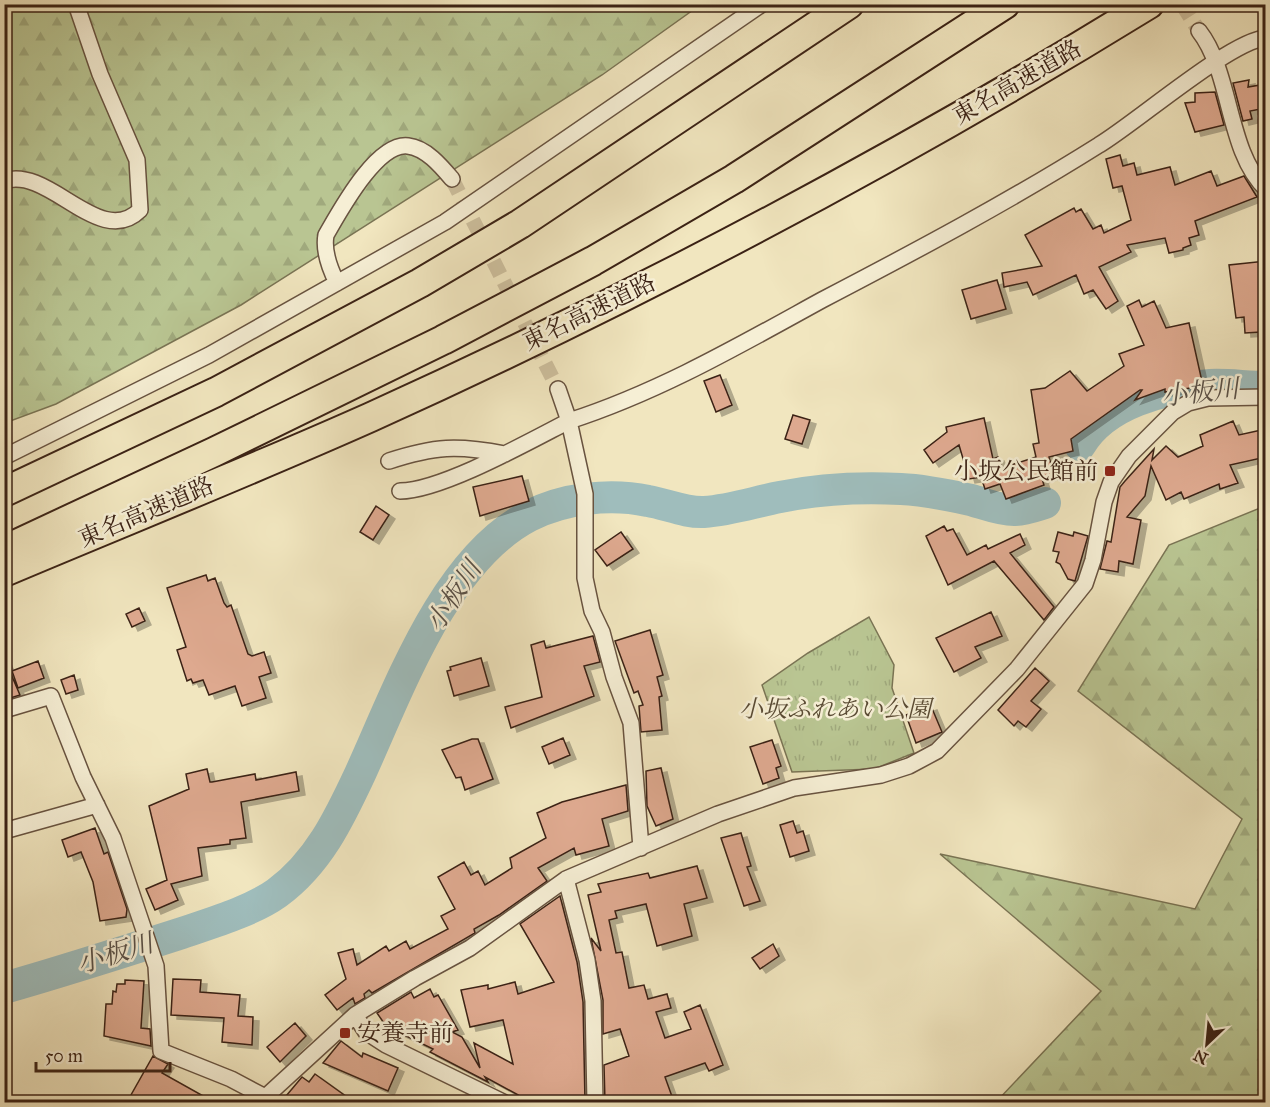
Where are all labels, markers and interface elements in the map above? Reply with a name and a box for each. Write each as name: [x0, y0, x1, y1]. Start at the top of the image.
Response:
street label: 東名高速道路: [947, 33, 1087, 131]
street label: 東名高速道路: [518, 267, 660, 357]
water label: 小板川: [1160, 372, 1243, 412]
place label: 小坂公民館前: [954, 456, 1098, 486]
marker: 小坂公民館前: [1103, 464, 1117, 478]
street label: 東名高速道路: [74, 470, 218, 554]
water label: 小板川: [418, 552, 489, 637]
park label: 小坂ふれあい公園: [739, 694, 935, 724]
water label: 小板川: [73, 925, 160, 980]
north arrow: [1177, 1014, 1237, 1074]
place label: 安養寺前: [357, 1018, 453, 1048]
marker: 安養寺前: [338, 1026, 352, 1040]
scale bar: [36, 1035, 170, 1073]
text: 50 m: [45, 1045, 83, 1067]
text: N: [1190, 1045, 1211, 1069]

